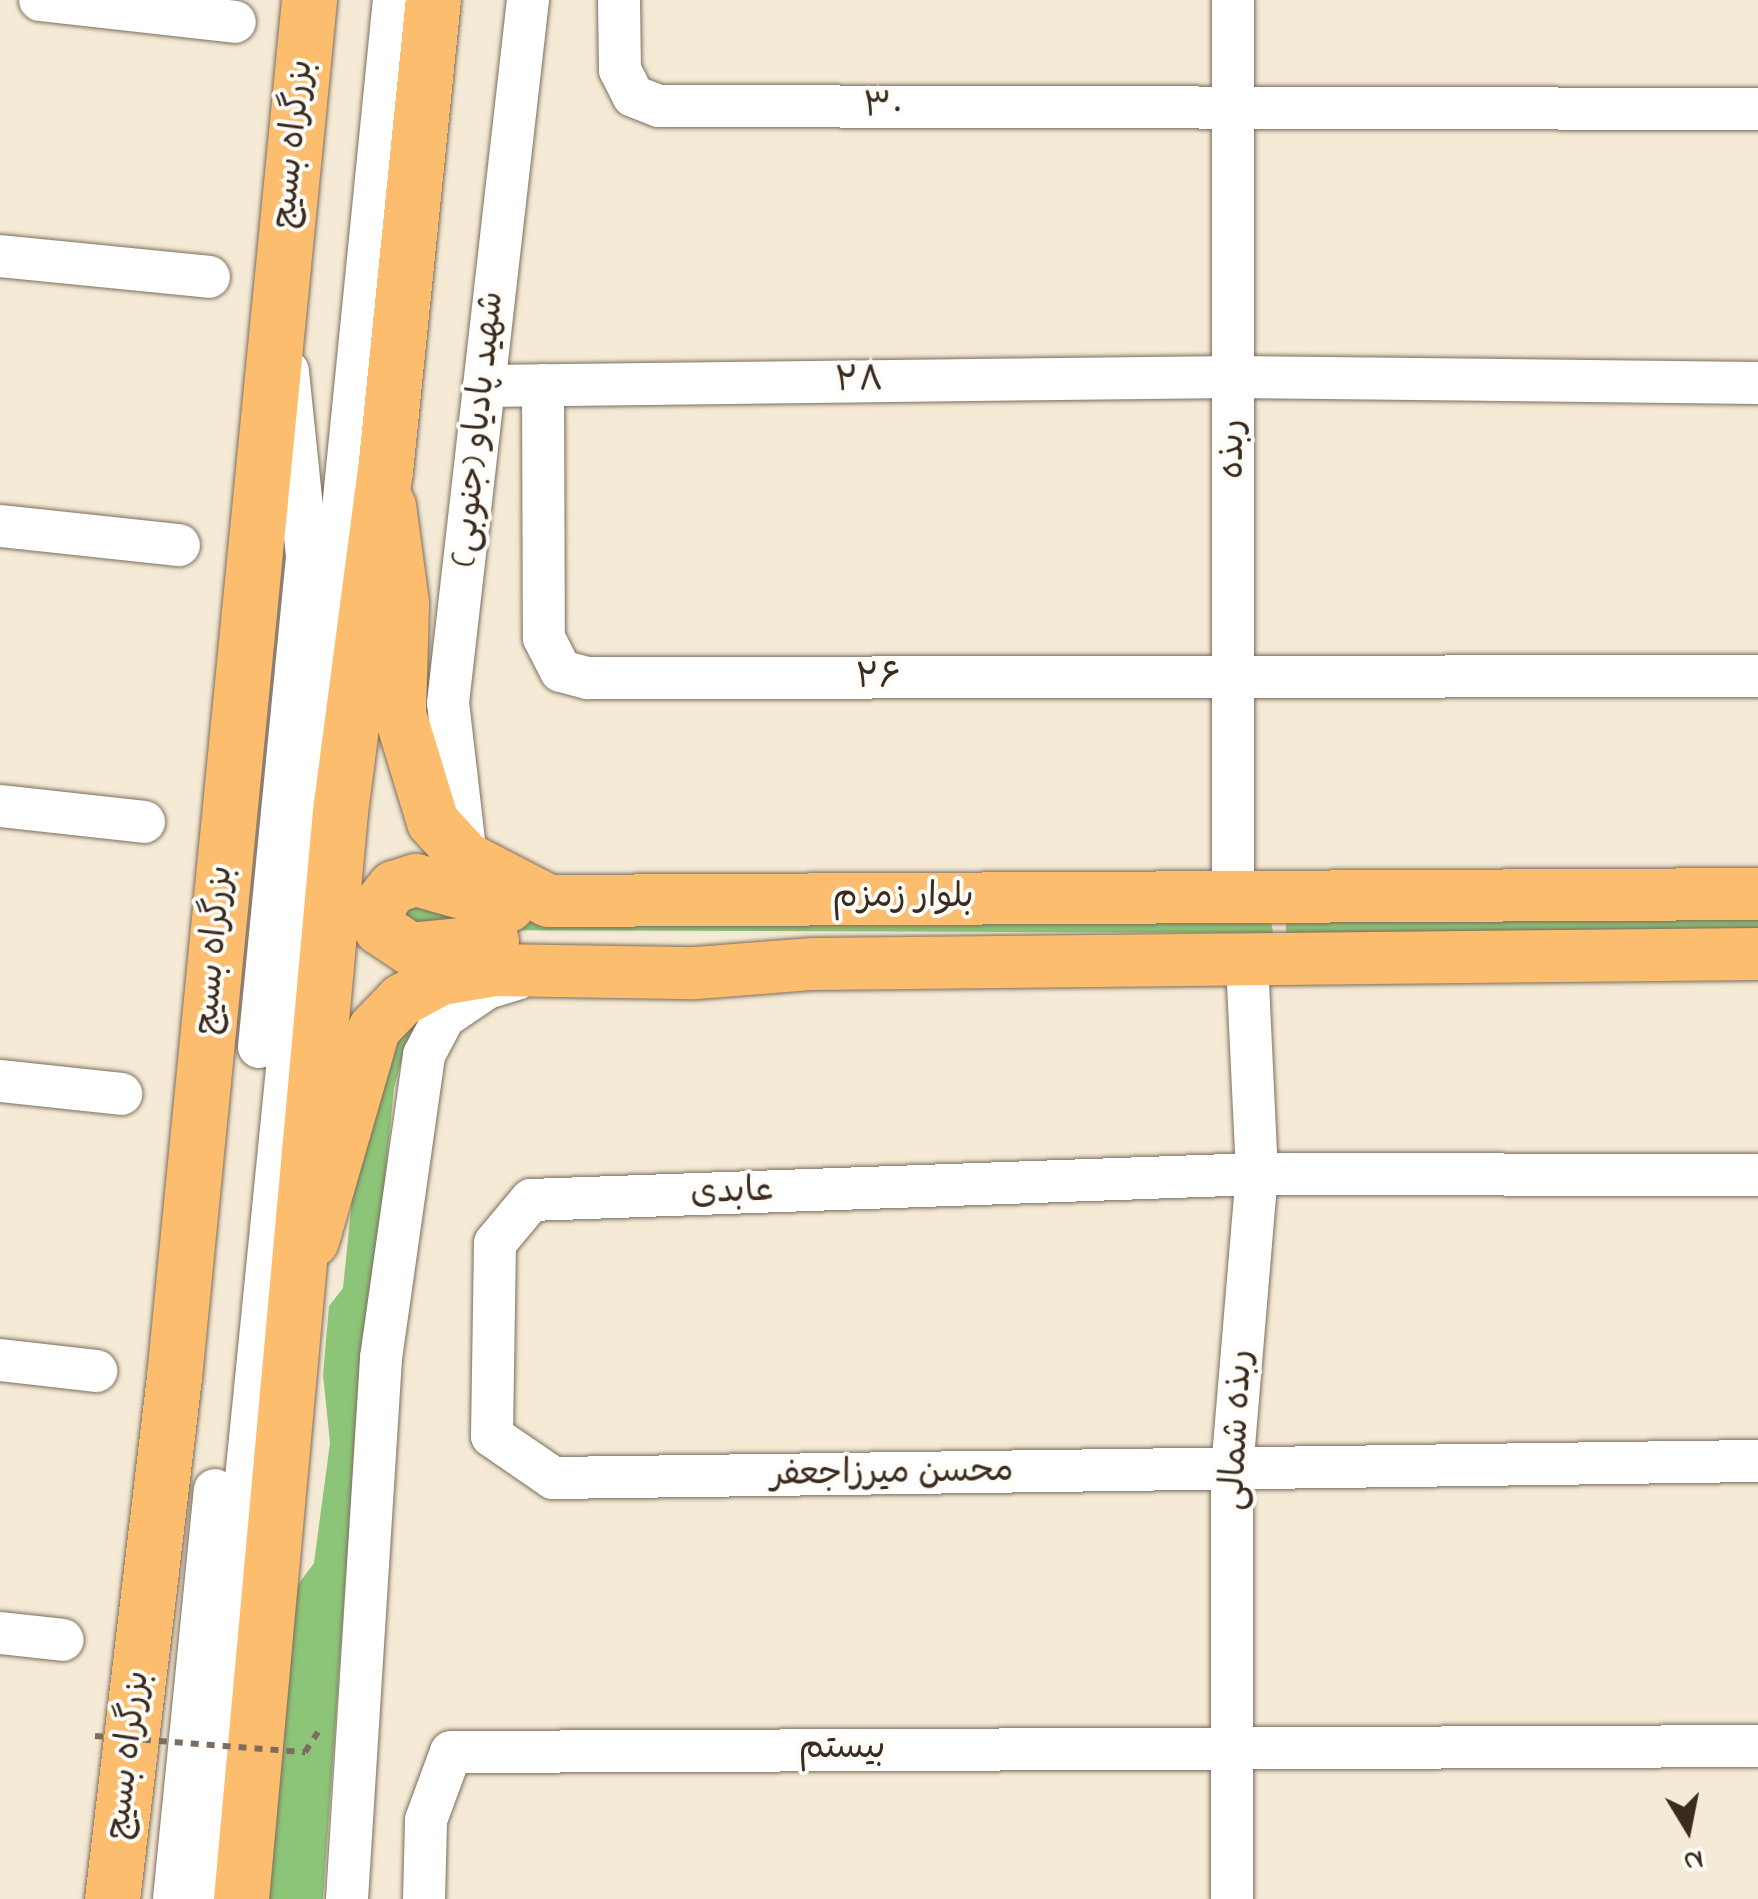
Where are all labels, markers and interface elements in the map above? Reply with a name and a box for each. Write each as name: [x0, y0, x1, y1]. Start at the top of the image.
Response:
street label: بزرگراه بسیج: [264, 57, 324, 231]
street label: ۳۰: [863, 87, 903, 129]
street label: شهید پادیاو (جنوبی): [444, 289, 514, 569]
street label: ۲۸: [835, 361, 883, 403]
street label: ربذه: [1213, 419, 1255, 479]
street label: ۲۶: [856, 658, 900, 700]
street label: بزرگراه بسیج: [187, 864, 243, 1036]
street label: بلوار زمزم: [832, 877, 974, 919]
street label: عابدی: [690, 1171, 774, 1215]
street label: ربذه شمالی: [1213, 1349, 1263, 1511]
street label: محسن میرزاجعفر: [770, 1451, 1014, 1497]
street label: بزرگراه بسیج: [98, 1668, 160, 1842]
street label: بیستم: [799, 1728, 885, 1770]
north arrow: [1638, 1779, 1738, 1879]
text: N: [1680, 1837, 1706, 1881]

